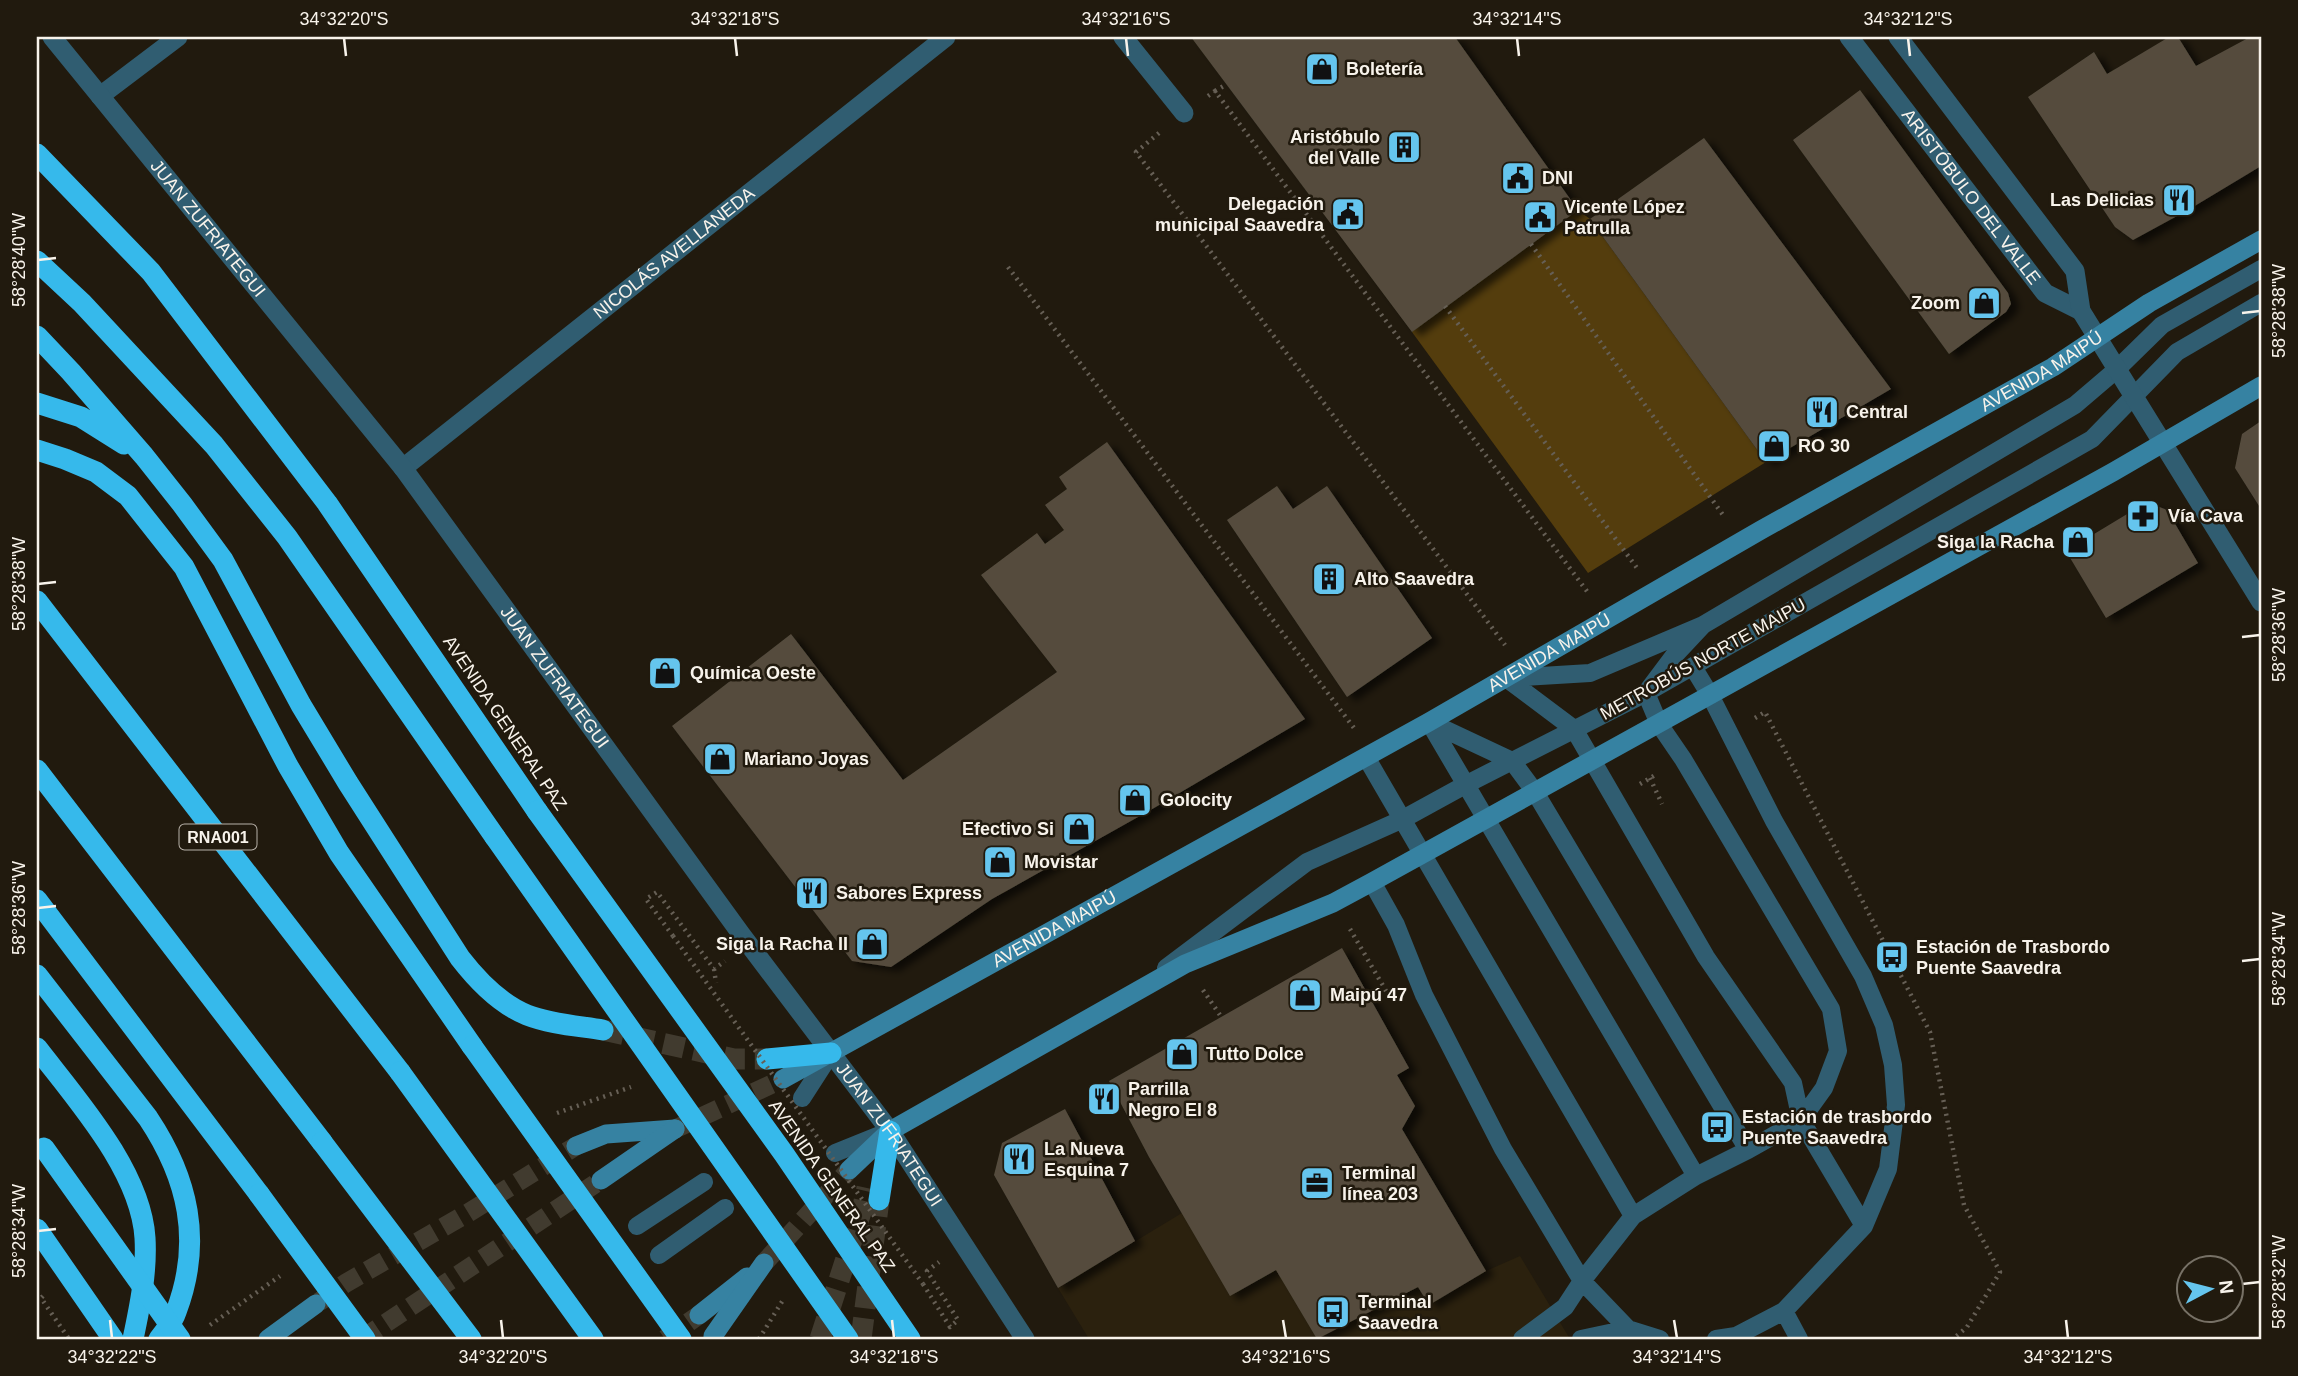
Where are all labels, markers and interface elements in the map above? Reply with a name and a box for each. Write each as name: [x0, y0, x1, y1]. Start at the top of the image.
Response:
text: 34°32'20"S: [299, 9, 389, 29]
text: 34°32'18"S: [690, 9, 780, 29]
text: 34°32'16"S: [1081, 9, 1171, 29]
text: 34°32'14"S: [1472, 9, 1562, 29]
text: 34°32'12"S: [1863, 9, 1953, 29]
shop icon: Boletería: [1303, 50, 1341, 88]
place label: Boletería: [1346, 59, 1424, 79]
street label: ARISTÓBULO DEL VALLE: [1898, 105, 2045, 288]
place label: Aristóbulo del Valle: [1290, 127, 1380, 168]
building icon: Aristóbulo del Valle: [1385, 128, 1423, 166]
street label: JUAN ZUFRIATEGUI: [146, 156, 270, 301]
public building icon: DNI: [1499, 159, 1537, 197]
place label: DNI: [1542, 168, 1573, 188]
restaurant icon: Las Delicias: [2160, 181, 2198, 219]
street label: NICOLÁS AVELLANEDA: [590, 183, 758, 323]
place label: Las Delicias: [2050, 190, 2154, 210]
place label: Delegación municipal Saavedra: [1155, 194, 1325, 235]
public building icon: Delegación municipal Saavedra: [1329, 195, 1367, 233]
place label: Vicente López Patrulla: [1564, 197, 1685, 238]
public building icon: Vicente López Patrulla: [1521, 198, 1559, 236]
text: 58°28'40"W: [9, 213, 29, 307]
text: 58°28'38"W: [2269, 264, 2289, 358]
shop icon: Zoom: [1965, 284, 2003, 322]
place label: Zoom: [1911, 293, 1960, 313]
street label: AVENIDA MAIPÚ: [1977, 326, 2106, 415]
restaurant icon: Central: [1803, 393, 1841, 431]
place label: Central: [1846, 402, 1908, 422]
shop icon: RO 30: [1755, 427, 1793, 465]
place label: RO 30: [1798, 436, 1850, 456]
pharmacy icon: Vía Cava: [2124, 497, 2162, 535]
place label: Vía Cava: [2168, 506, 2244, 526]
shop icon: Siga la Racha: [2059, 523, 2097, 561]
place label: Siga la Racha: [1937, 532, 2055, 552]
text: 58°28'38"W: [9, 537, 29, 631]
building icon: Alto Saavedra: [1310, 560, 1348, 598]
place label: Alto Saavedra: [1354, 569, 1475, 589]
text: 58°28'36"W: [2269, 588, 2289, 682]
street label: METROBÚS NORTE MAIPU: [1596, 593, 1809, 724]
street label: JUAN ZUFRIATEGUI: [496, 602, 613, 752]
street label: AVENIDA MAIPÚ: [1484, 608, 1614, 696]
street label: AVENIDA GENERAL PAZ: [439, 632, 571, 814]
shop icon: Química Oeste: [646, 654, 684, 692]
place label: Química Oeste: [690, 663, 816, 683]
shop icon: Mariano Joyas: [701, 740, 739, 778]
place label: Mariano Joyas: [744, 749, 869, 769]
shop icon: Golocity: [1116, 781, 1154, 819]
place label: Golocity: [1160, 790, 1232, 810]
shop icon: Efectivo Si: [1060, 810, 1098, 848]
place label: Efectivo Si: [962, 819, 1054, 839]
road number: RNA001: [180, 824, 256, 850]
shop icon: Movistar: [981, 843, 1019, 881]
place label: Movistar: [1024, 852, 1098, 872]
text: 58°28'36"W: [9, 861, 29, 955]
restaurant icon: Sabores Express: [793, 874, 831, 912]
place label: Sabores Express: [836, 883, 982, 903]
street label: AVENIDA MAIPÚ: [989, 886, 1120, 971]
text: 58°28'34"W: [2269, 912, 2289, 1006]
shop icon: Siga la Racha II: [853, 925, 891, 963]
place label: Siga la Racha II: [716, 934, 848, 954]
place label: Estación de Trasbordo Puente Saavedra: [1916, 937, 2110, 978]
bus stop icon: Estación de Trasbordo Puente Saavedra: [1873, 938, 1911, 976]
shop icon: Maipú 47: [1286, 976, 1324, 1014]
place label: Maipú 47: [1330, 985, 1407, 1005]
shop icon: Tutto Dolce: [1163, 1035, 1201, 1073]
place label: Tutto Dolce: [1206, 1044, 1304, 1064]
street label: JUAN ZUFRIATEGUI: [832, 1059, 946, 1210]
place label: Parrilla Negro El 8: [1128, 1079, 1217, 1120]
restaurant icon: Parrilla Negro El 8: [1085, 1080, 1123, 1118]
street label: AVENIDA GENERAL PAZ: [765, 1096, 899, 1276]
place label: Estación de trasbordo Puente Saavedra: [1742, 1107, 1932, 1148]
bus stop icon: Estación de trasbordo Puente Saavedra: [1698, 1108, 1736, 1146]
place label: La Nueva Esquina 7: [1044, 1139, 1129, 1180]
restaurant icon: La Nueva Esquina 7: [1000, 1140, 1038, 1178]
place label: Terminal línea 203: [1342, 1163, 1418, 1204]
office icon: Terminal línea 203: [1298, 1164, 1336, 1202]
text: 58°28'34"W: [9, 1184, 29, 1278]
text: 58°28'32"W: [2269, 1235, 2289, 1329]
north arrow: [2176, 1254, 2246, 1324]
text: N: [2215, 1279, 2238, 1295]
place label: Terminal Saavedra: [1358, 1292, 1439, 1333]
bus stop icon: Terminal Saavedra: [1314, 1293, 1352, 1331]
text: 34°32'22"S: [67, 1347, 157, 1367]
text: 34°32'20"S: [458, 1347, 548, 1367]
text: 34°32'18"S: [849, 1347, 939, 1367]
text: 34°32'16"S: [1241, 1347, 1331, 1367]
text: 34°32'14"S: [1632, 1347, 1722, 1367]
text: 34°32'12"S: [2023, 1347, 2113, 1367]

